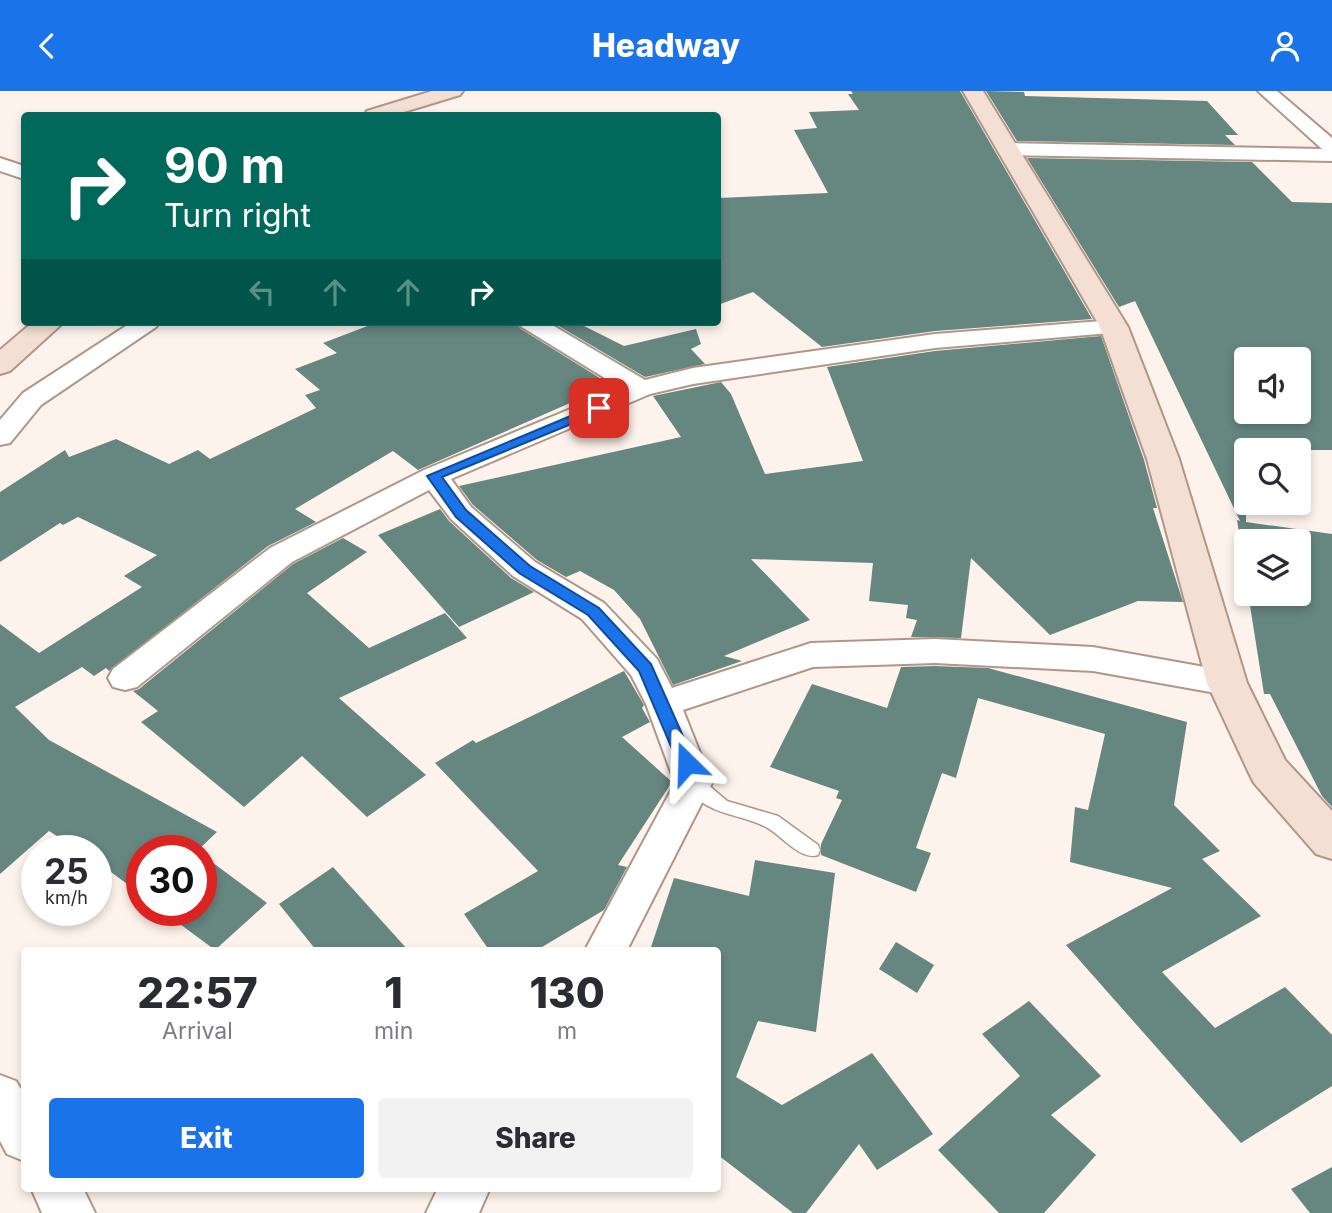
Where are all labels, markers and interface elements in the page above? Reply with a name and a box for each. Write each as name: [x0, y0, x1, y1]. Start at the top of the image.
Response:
text: Headway: [592, 26, 740, 65]
icon: back: [28, 27, 66, 65]
icon: person: [1266, 27, 1304, 65]
text: 90 m: [164, 136, 285, 195]
icon: right: [49, 140, 140, 231]
text: Turn right: [164, 196, 311, 235]
icon: left: [243, 273, 281, 311]
icon: ahead: [316, 273, 354, 311]
icon: ahead: [389, 273, 427, 311]
icon: right: [462, 273, 500, 311]
map controls: [1234, 347, 1311, 606]
button: sound: [1234, 347, 1311, 424]
pin: [569, 378, 629, 438]
icon: arrive: [580, 389, 618, 427]
button: search: [1234, 438, 1311, 515]
button: layers: [1234, 529, 1311, 606]
position arrow: [650, 726, 724, 800]
speed limit sign: 30: [126, 835, 217, 926]
text: 25: [44, 850, 89, 892]
text: km/h: [45, 887, 88, 908]
text: 22:57: [137, 967, 258, 1018]
text: 1: [384, 967, 403, 1018]
text: 130: [530, 967, 605, 1018]
text: Arrival: [162, 1017, 233, 1045]
text: min: [374, 1017, 413, 1045]
text: m: [557, 1017, 577, 1045]
button: Exit: [49, 1098, 364, 1178]
button: Share: [378, 1098, 693, 1178]

